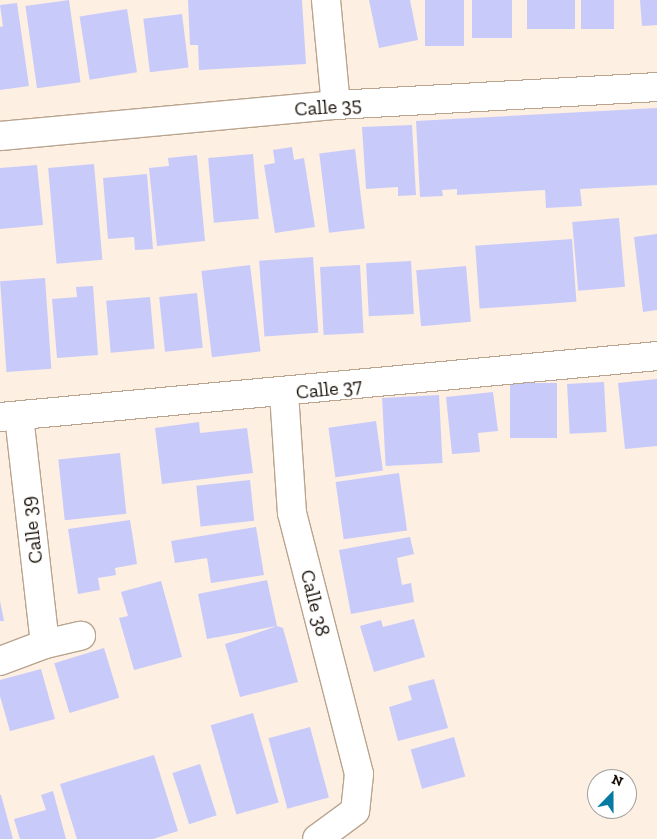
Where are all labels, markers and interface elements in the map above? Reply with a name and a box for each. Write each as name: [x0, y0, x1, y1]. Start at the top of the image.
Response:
street label: Calle 35: [294, 93, 362, 121]
street label: Calle 37: [295, 374, 363, 404]
street label: Calle 39: [16, 495, 48, 565]
street label: Calle 38: [295, 567, 335, 639]
north arrow: [587, 769, 637, 819]
text: N: [609, 771, 626, 790]

